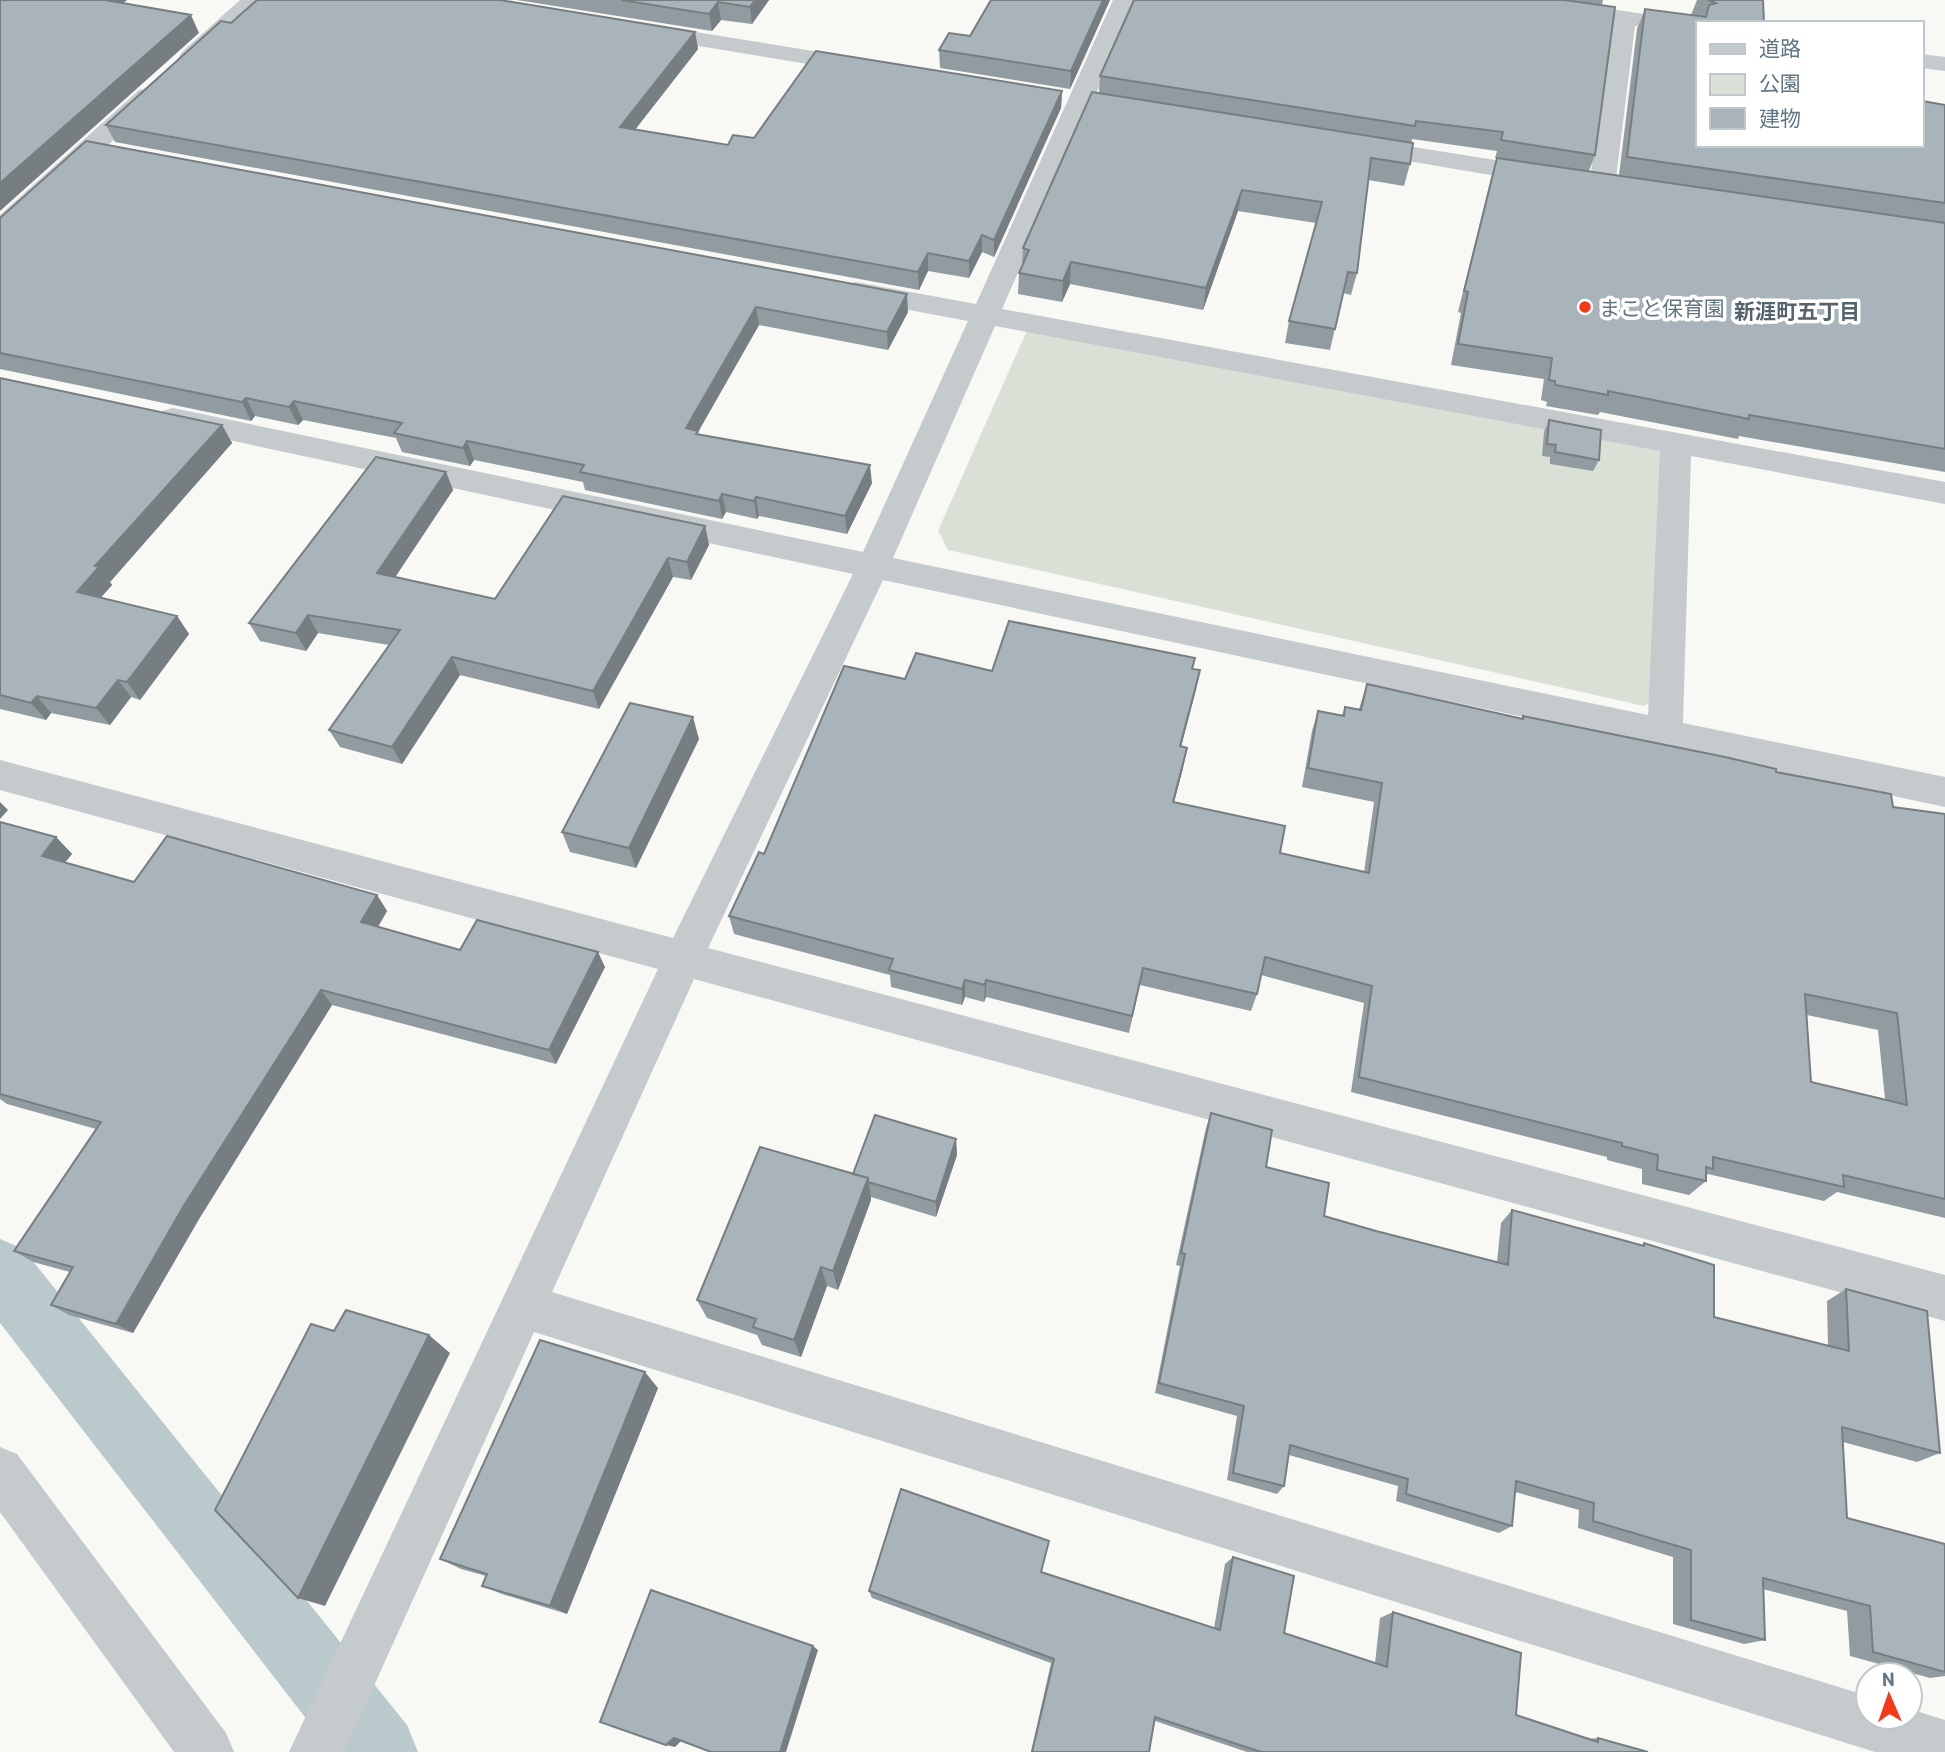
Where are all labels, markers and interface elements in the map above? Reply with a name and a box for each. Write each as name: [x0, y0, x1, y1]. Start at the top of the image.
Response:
legend: [1696, 21, 1924, 147]
text: 道路: [1759, 35, 1801, 60]
text: 公園: [1759, 70, 1801, 95]
text: 建物: [1759, 105, 1801, 130]
place label: まこと保育園: [1599, 295, 1725, 320]
district label: 新涯町五丁目: [1734, 298, 1860, 323]
marker: まこと保育園: [1577, 299, 1593, 315]
north arrow: [1854, 1661, 1924, 1731]
text: N: [1882, 1667, 1895, 1690]

